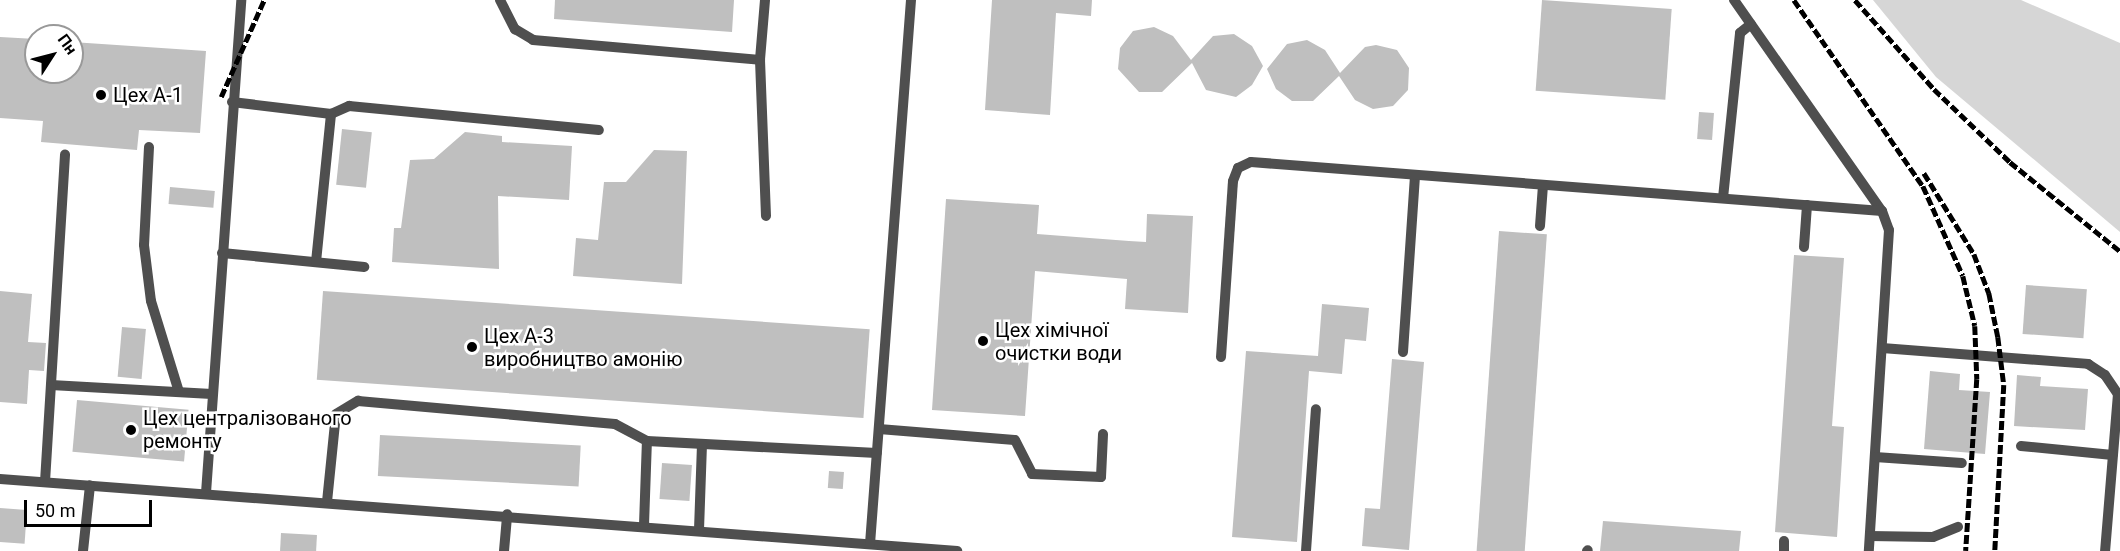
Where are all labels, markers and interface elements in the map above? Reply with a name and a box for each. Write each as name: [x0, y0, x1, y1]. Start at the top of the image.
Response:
north arrow: [24, 24, 84, 84]
text: Пн: [54, 30, 81, 58]
place label: Цех А-1: [113, 83, 183, 107]
marker: Цех А-1: [94, 88, 108, 102]
place label: Цех хімічної очистки води: [995, 318, 1122, 365]
place label: Цех А-3 виробництво амонію: [484, 324, 683, 371]
marker: Цех хімічної очистки води: [976, 334, 990, 348]
marker: Цех А-3 виробництво амонію: [465, 340, 479, 354]
place label: Цех централізованого ремонту: [143, 406, 352, 453]
marker: Цех централізованого ремонту: [124, 423, 138, 437]
scale bar: [27, 488, 154, 526]
text: 50 m: [35, 500, 75, 521]

